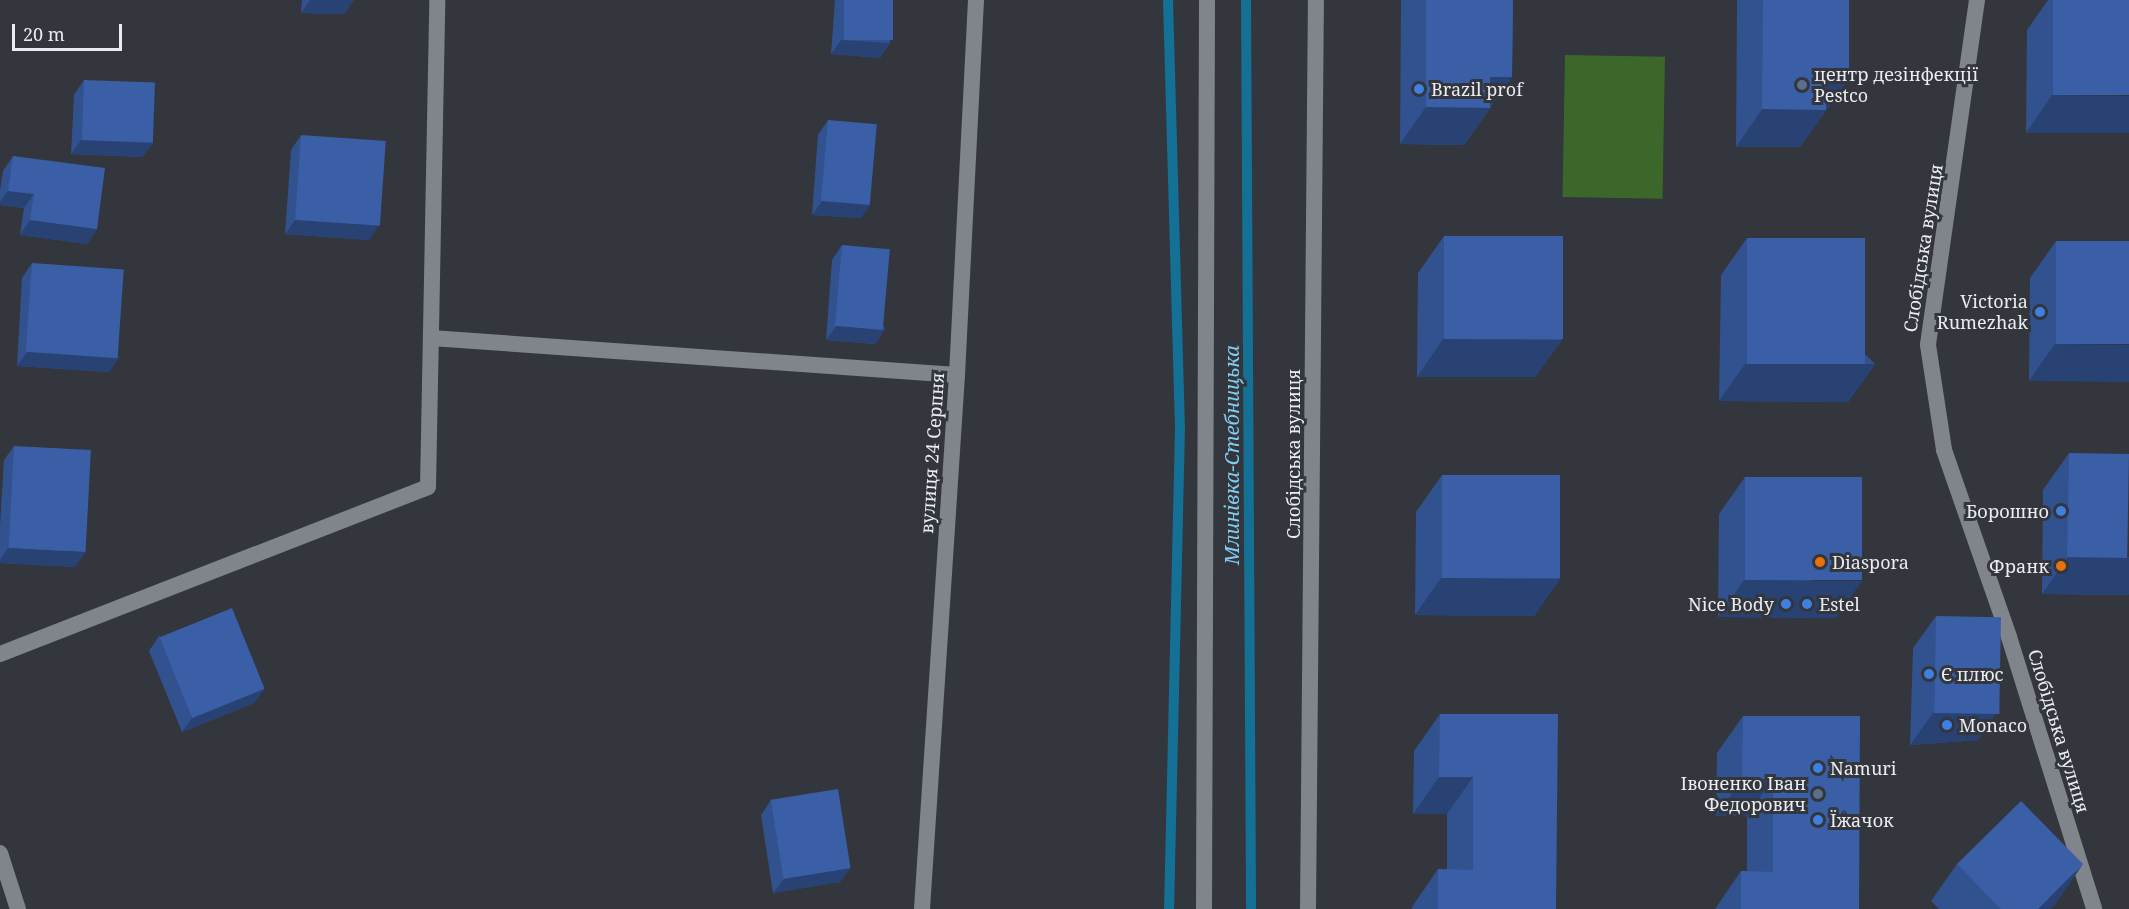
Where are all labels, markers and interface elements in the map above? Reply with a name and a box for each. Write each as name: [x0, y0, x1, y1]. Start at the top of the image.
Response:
scale bar: [15, 12, 124, 50]
text: 20 m: [23, 22, 65, 46]
place label: центр дезінфекції Pestco: [1814, 64, 1978, 106]
place label: Brazil prof: [1431, 78, 1523, 100]
marker: центр дезінфекції Pestco: [1795, 78, 1809, 92]
marker: Brazil prof: [1412, 82, 1426, 96]
street label: Слобідська вулиця: [1899, 162, 1947, 334]
place label: Victoria Rumezhak: [1937, 291, 2028, 334]
marker: Victoria Rumezhak: [2033, 305, 2047, 319]
water label: Млинівка-Стебницька: [1219, 345, 1243, 565]
street label: Слобідська вулиця: [1282, 369, 1304, 539]
street label: вулиця 24 Серпня: [916, 372, 948, 534]
place label: Борошно: [1966, 500, 2049, 522]
marker: Борошно: [2054, 504, 2068, 518]
place label: Diaspora: [1832, 551, 1909, 573]
marker: Diaspora: [1813, 555, 1827, 569]
place label: Франк: [1989, 555, 2049, 577]
marker: Франк: [2054, 559, 2068, 573]
place label: Nice Body: [1688, 593, 1774, 615]
place label: Estel: [1819, 593, 1860, 615]
marker: Nice Body: [1779, 597, 1793, 611]
marker: Estel: [1800, 597, 1814, 611]
street label: Слобідська вулиця: [2024, 647, 2094, 815]
place label: Є плюс: [1941, 663, 2003, 685]
marker: Є плюс: [1922, 667, 1936, 681]
place label: Monaco: [1959, 714, 2027, 736]
marker: Monaco: [1940, 718, 1954, 732]
place label: Namuri: [1830, 757, 1897, 779]
marker: Namuri: [1811, 761, 1825, 775]
place label: Івоненко Іван Федорович: [1681, 773, 1806, 816]
marker: Івоненко Іван Федорович: [1811, 787, 1825, 801]
place label: Їжачок: [1830, 809, 1894, 831]
marker: Їжачок: [1811, 813, 1825, 827]

